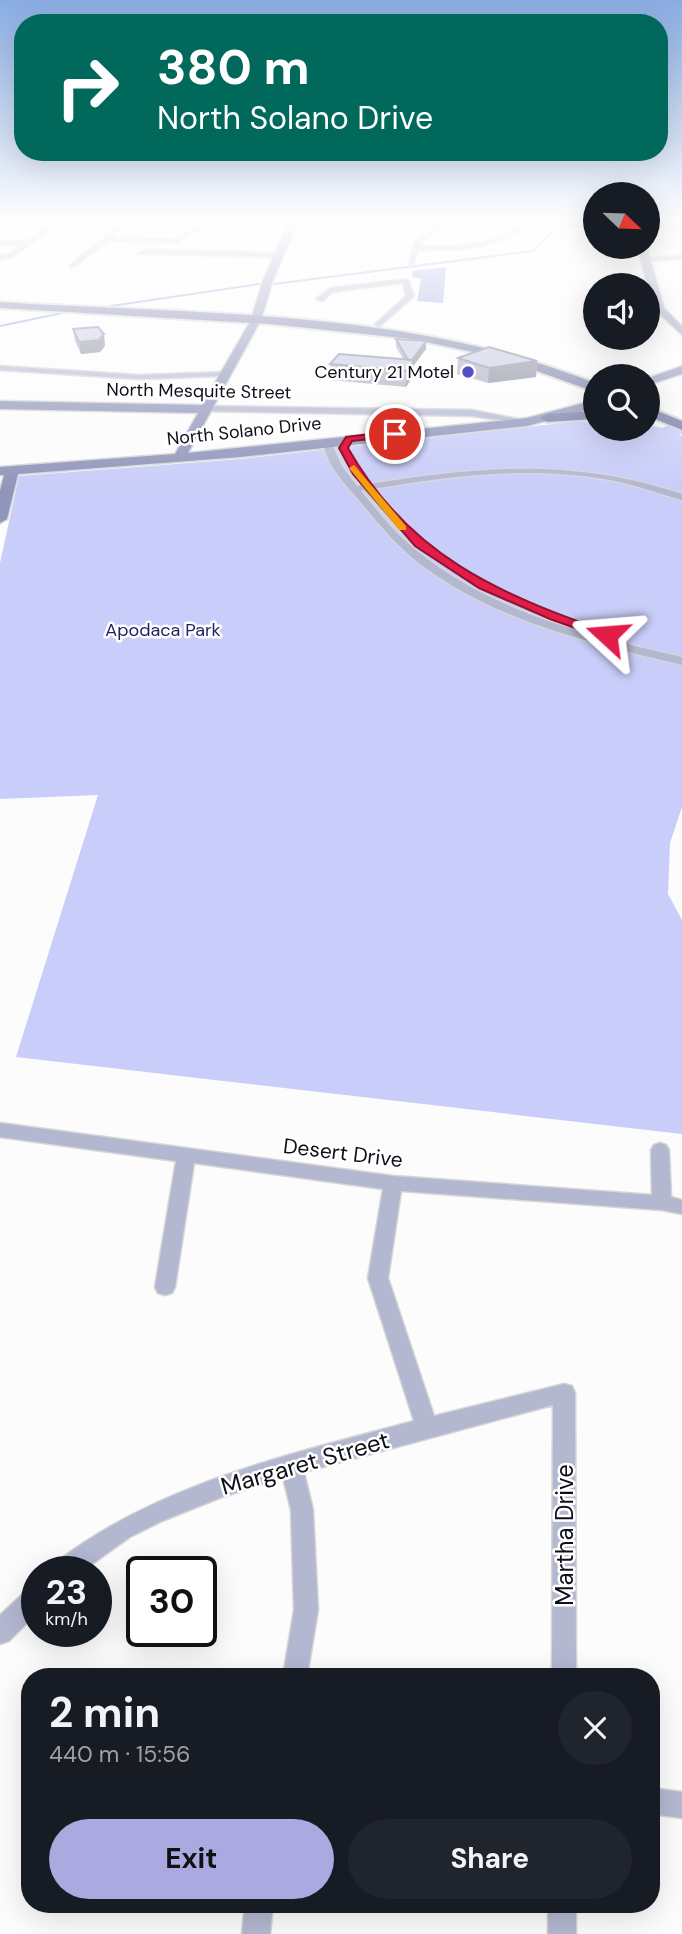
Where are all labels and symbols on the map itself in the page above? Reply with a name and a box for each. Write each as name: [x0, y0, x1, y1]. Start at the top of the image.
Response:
north arrow: [583, 182, 660, 259]
place label: Century 21 Motel: [314, 360, 454, 384]
marker: Century 21 Motel: [460, 364, 476, 380]
street label: North Mesquite Street: [106, 377, 292, 405]
pin: [365, 404, 425, 464]
street label: North Solano Drive: [166, 411, 322, 451]
position arrow: [570, 598, 644, 672]
park label: Apodaca Park: [105, 618, 221, 642]
street label: Desert Drive: [282, 1132, 404, 1174]
street label: Margaret Street: [217, 1424, 393, 1502]
street label: Martha Drive: [549, 1464, 580, 1606]
speed limit sign: 30: [126, 1556, 217, 1647]

